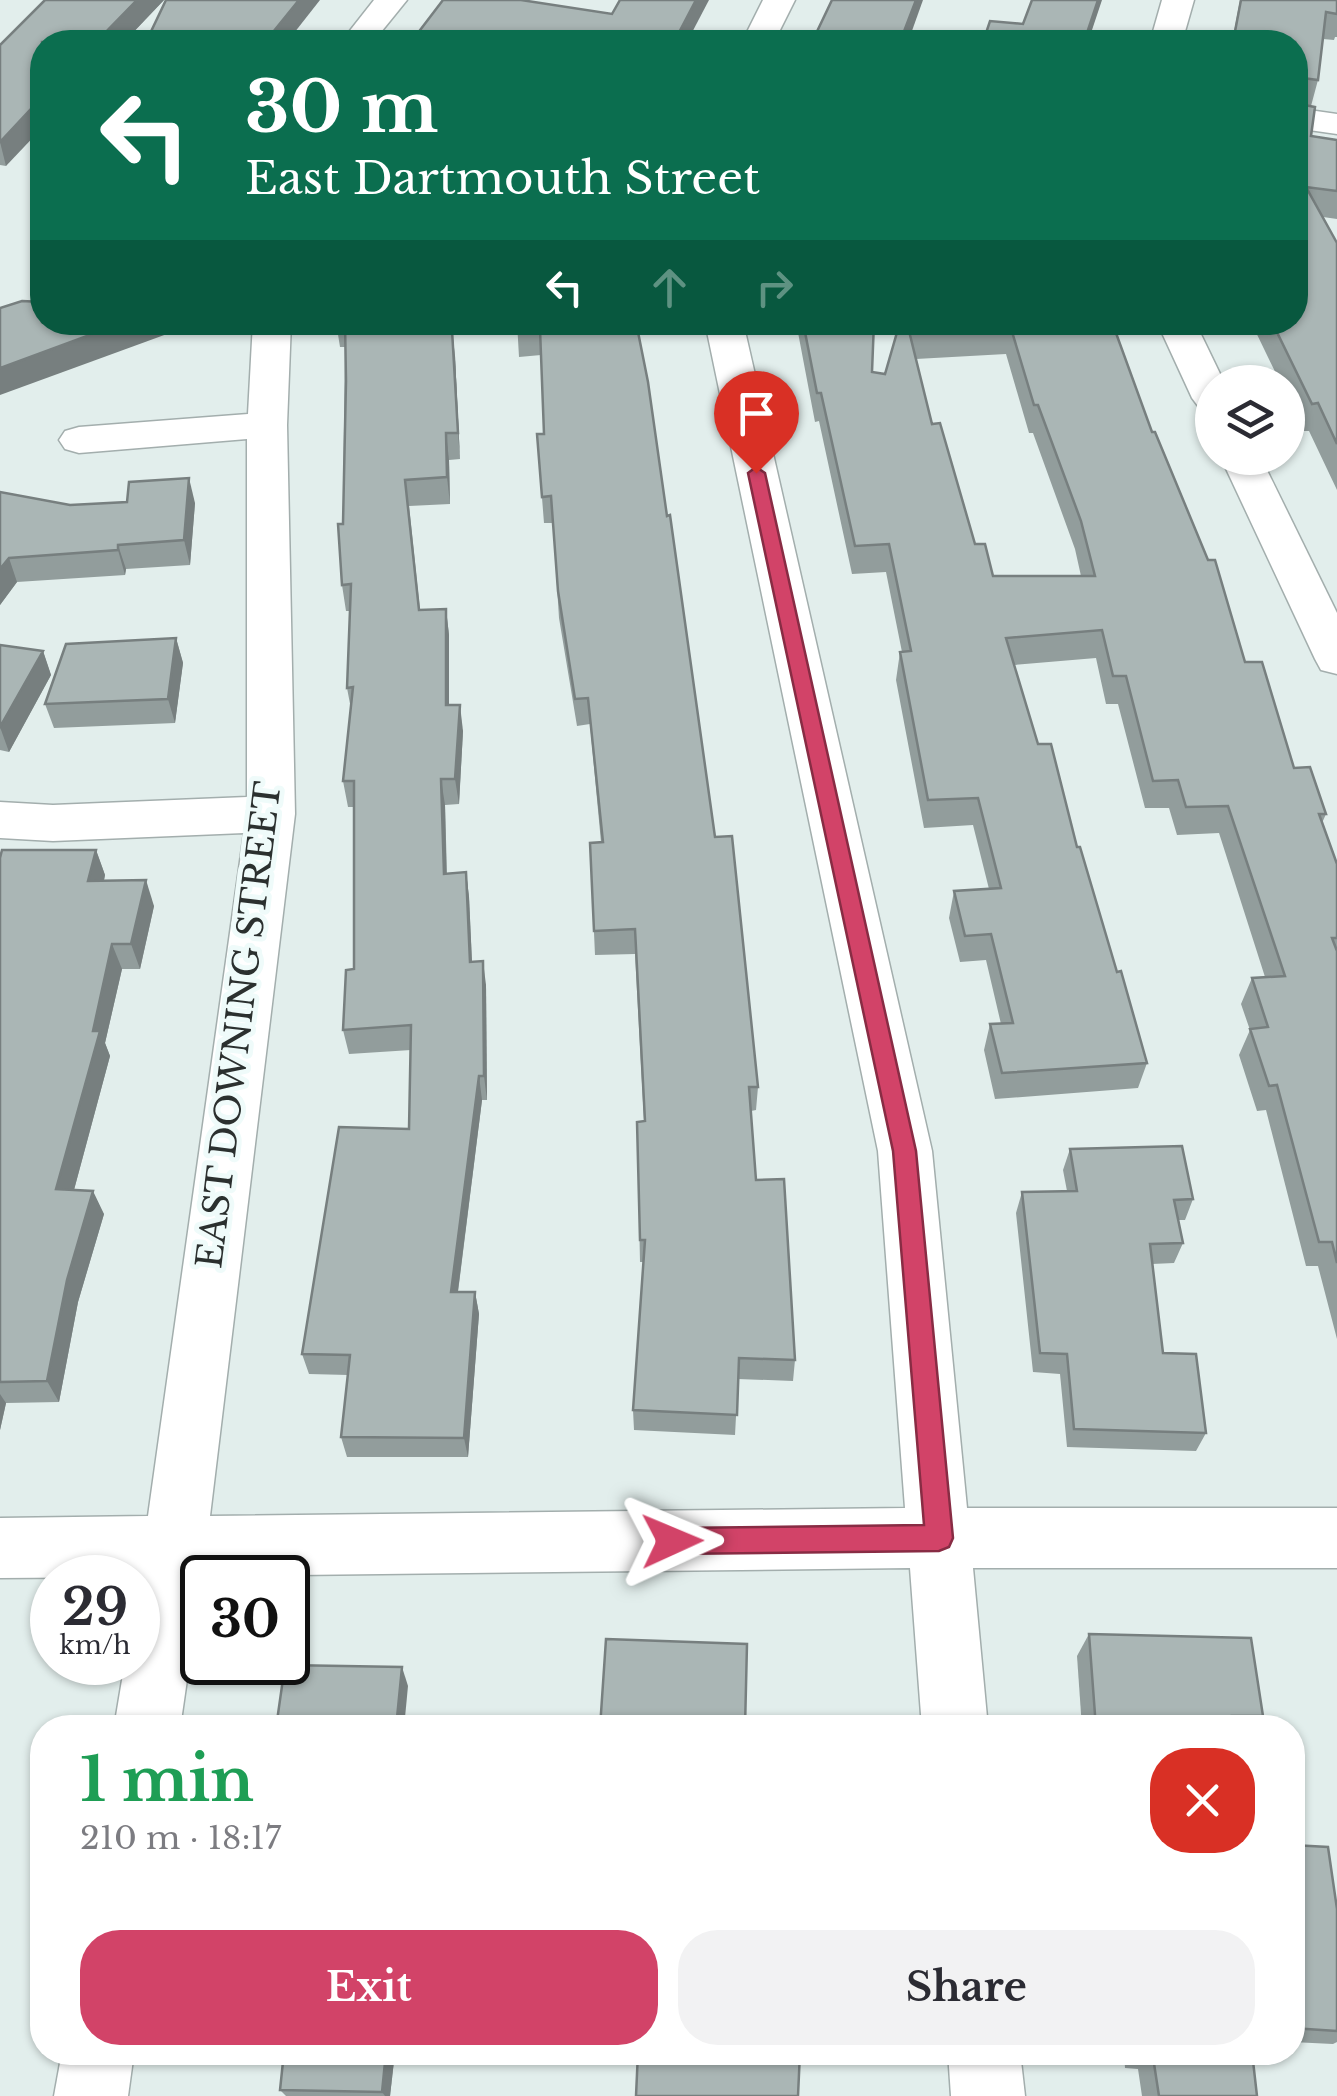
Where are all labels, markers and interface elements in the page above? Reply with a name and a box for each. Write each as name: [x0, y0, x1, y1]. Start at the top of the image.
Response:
text: 30 m: [245, 64, 438, 151]
icon: left: [80, 70, 210, 200]
text: East Dartmouth Street: [245, 150, 760, 206]
icon: left: [537, 260, 592, 315]
icon: ahead: [642, 260, 697, 315]
icon: right: [747, 260, 802, 315]
map controls: [1195, 365, 1305, 475]
button: layers: [1195, 365, 1305, 475]
pin: [714, 371, 799, 474]
icon: arrive: [729, 386, 784, 441]
street label: EAST DOWNING STREET: [187, 779, 290, 1271]
position arrow: [620, 1489, 724, 1593]
speed limit sign: 30: [180, 1555, 310, 1685]
text: 29: [62, 1576, 128, 1639]
text: km/h: [60, 1630, 130, 1661]
text: 1 min: [80, 1743, 254, 1817]
button: close: [1150, 1748, 1255, 1853]
text: 210 m · 18:17: [80, 1818, 281, 1858]
button: Exit: [80, 1930, 658, 2045]
button: Share: [678, 1930, 1255, 2045]

